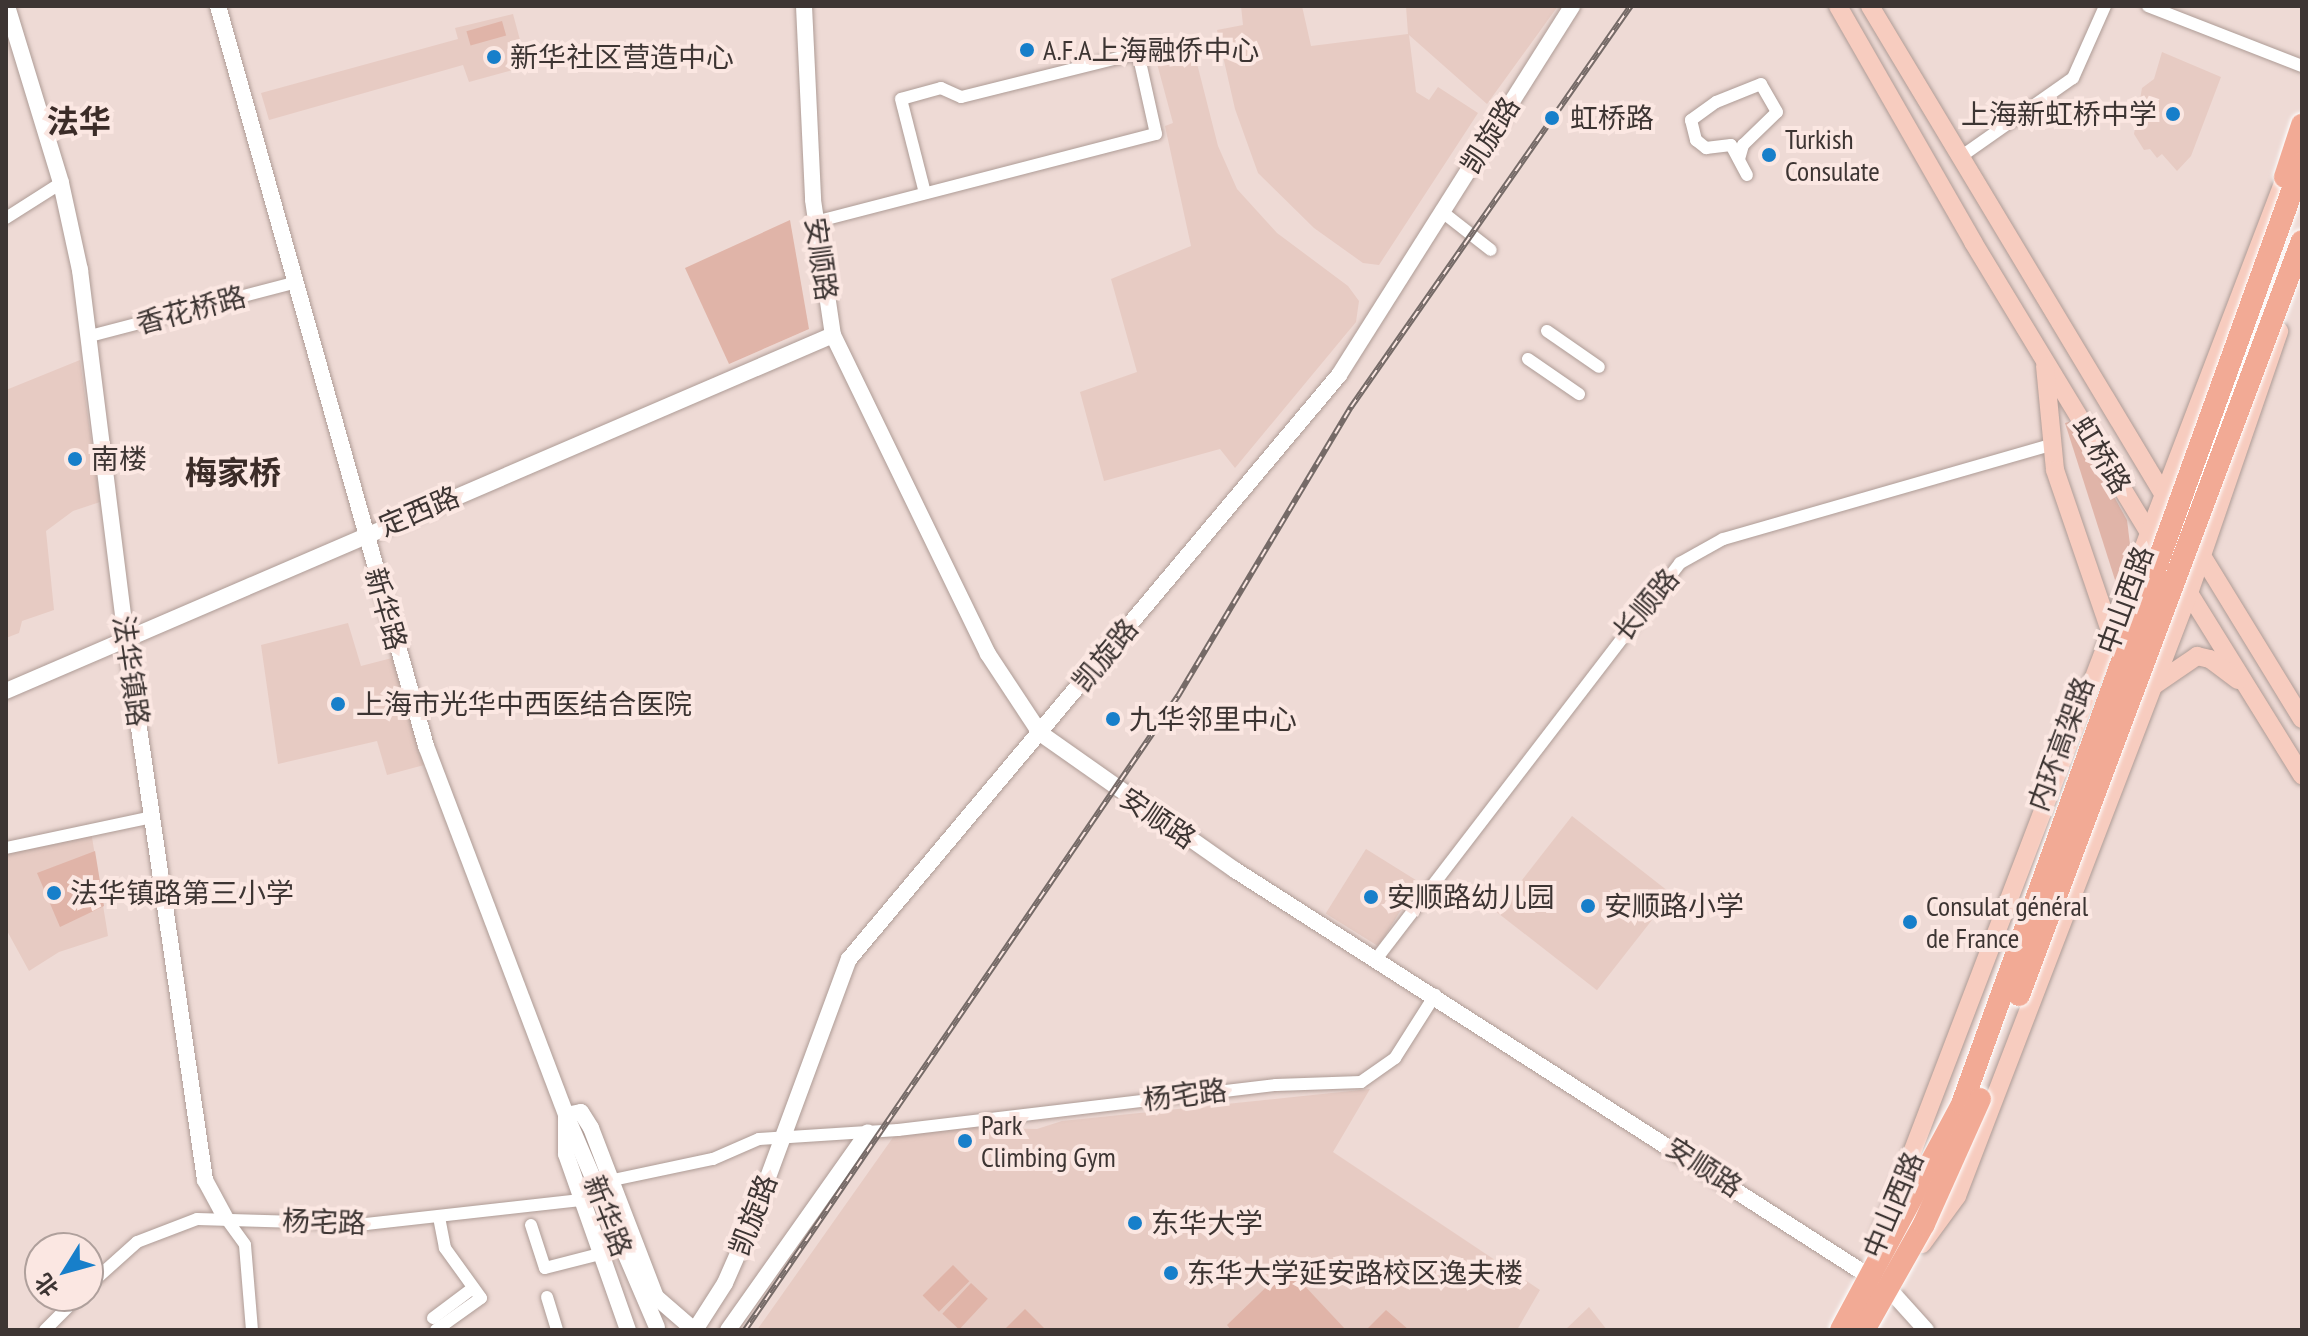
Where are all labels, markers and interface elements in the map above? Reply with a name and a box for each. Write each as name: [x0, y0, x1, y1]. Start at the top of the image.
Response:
place label: A.F.A上海融侨中心: [1043, 33, 1260, 67]
place label: 新华社区营造中心: [510, 40, 734, 74]
marker: A.F.A上海融侨中心: [1018, 41, 1036, 59]
marker: 新华社区营造中心: [485, 48, 503, 66]
street label: 凯旋路: [1453, 90, 1527, 180]
place label: 上海新虹桥中学: [1961, 97, 2157, 131]
place label: 虹桥路: [1570, 101, 1654, 135]
district label: 法华: [47, 102, 111, 140]
marker: 上海新虹桥中学: [2164, 105, 2182, 123]
marker: 虹桥路: [1541, 107, 1563, 129]
place label: Turkish Consulate: [1785, 122, 1880, 188]
marker: Turkish Consulate: [1760, 146, 1778, 164]
street label: 安顺路: [799, 215, 843, 303]
street label: 香花桥路: [133, 279, 249, 341]
street label: 虹桥路: [2066, 410, 2138, 500]
place label: 南楼: [91, 442, 147, 476]
marker: 南楼: [66, 450, 84, 468]
district label: 梅家桥: [185, 453, 281, 491]
street label: 定西路: [374, 479, 464, 543]
street label: 中山西路: [2090, 542, 2160, 658]
street label: 长顺路: [1606, 562, 1686, 648]
street label: 新华路: [358, 564, 414, 654]
street label: 凯旋路: [1065, 612, 1145, 698]
street label: 法华镇路: [107, 613, 155, 729]
street label: 内环高架路: [2021, 672, 2101, 816]
place label: 上海市光华中西医结合医院: [356, 687, 692, 721]
marker: 上海市光华中西医结合医院: [327, 693, 349, 715]
place label: 九华邻里中心: [1129, 702, 1297, 736]
marker: 九华邻里中心: [1104, 710, 1122, 728]
street label: 安顺路: [1114, 781, 1202, 855]
place label: 法华镇路第三小学: [70, 876, 294, 910]
place label: 安顺路幼儿园: [1387, 880, 1555, 914]
marker: 法华镇路第三小学: [45, 884, 63, 902]
marker: 安顺路幼儿园: [1362, 888, 1380, 906]
place label: 安顺路小学: [1604, 889, 1744, 923]
place label: Consulat général de France: [1926, 889, 2088, 955]
marker: 安顺路小学: [1579, 897, 1597, 915]
marker: Consulat général de France: [1901, 913, 1919, 931]
street label: 杨宅路: [1141, 1073, 1229, 1117]
place label: Park Climbing Gym: [981, 1108, 1116, 1174]
street label: 安顺路: [1660, 1130, 1748, 1204]
marker: Park Climbing Gym: [956, 1132, 974, 1150]
street label: 中山西路: [1856, 1147, 1930, 1263]
street label: 凯旋路: [722, 1170, 784, 1260]
street label: 新华路: [577, 1171, 639, 1261]
street label: 杨宅路: [281, 1204, 367, 1240]
place label: 东华大学: [1151, 1206, 1263, 1240]
marker: 东华大学: [1126, 1214, 1144, 1232]
north arrow: [24, 1232, 104, 1312]
place label: 东华大学延安路校区逸夫楼: [1187, 1256, 1523, 1290]
marker: 东华大学延安路校区逸夫楼: [1162, 1264, 1180, 1282]
text: 北: [29, 1268, 64, 1302]

